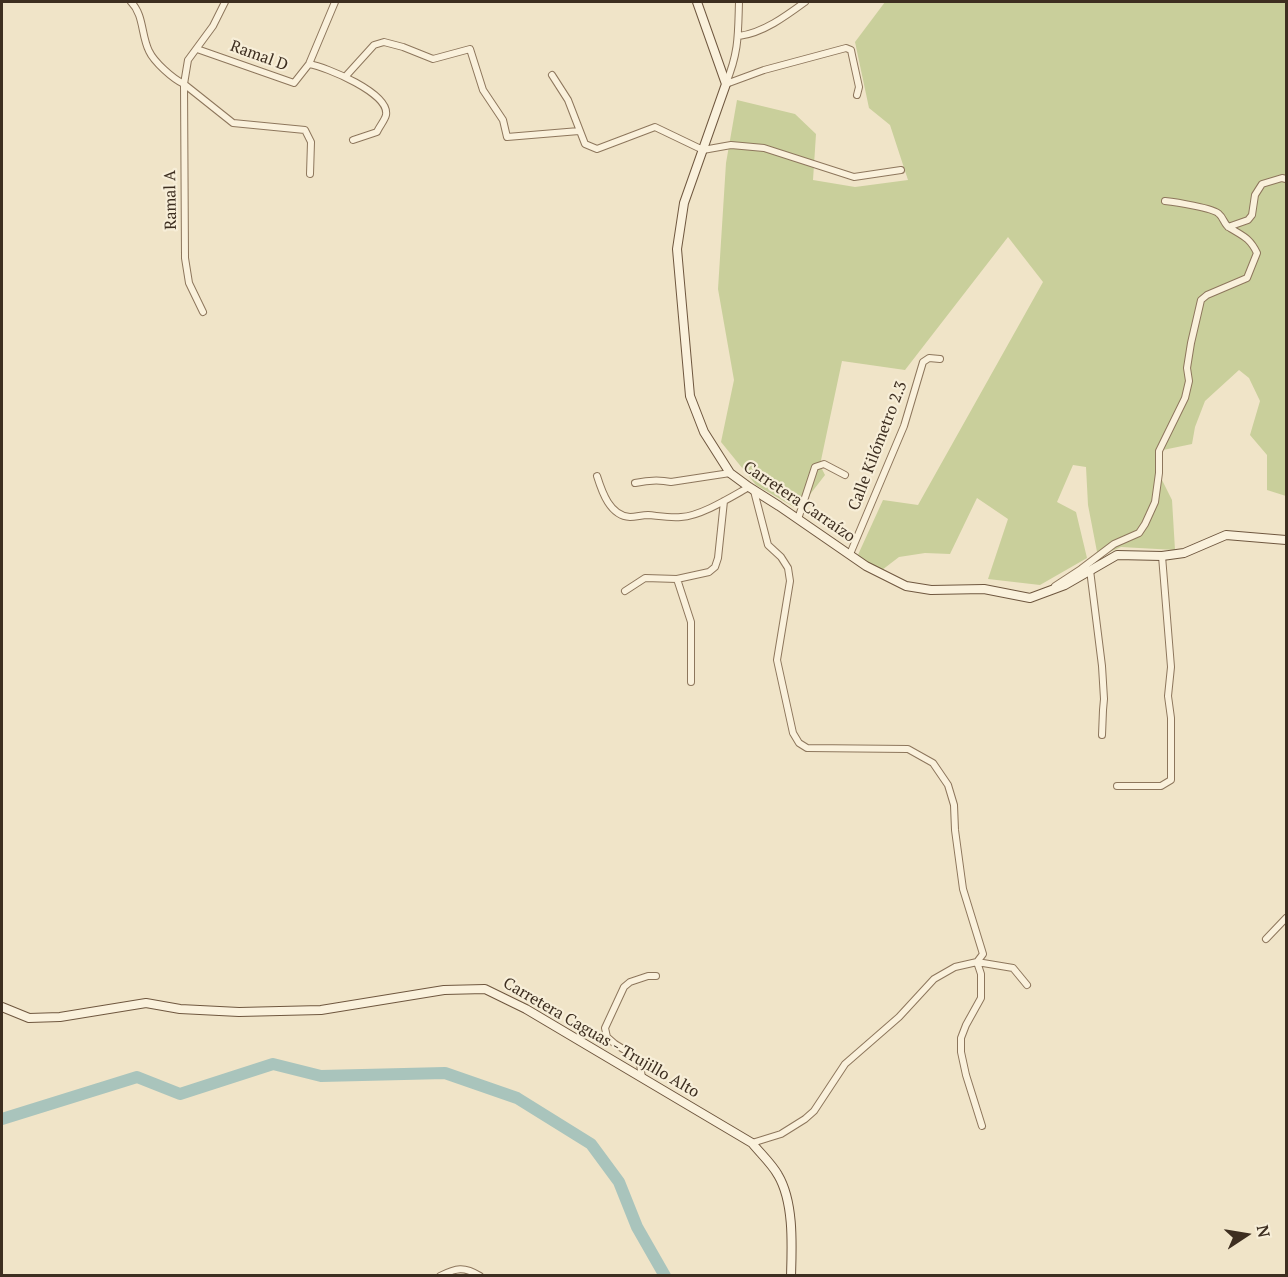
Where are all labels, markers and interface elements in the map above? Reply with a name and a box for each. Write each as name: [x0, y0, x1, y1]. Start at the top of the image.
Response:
street label: Ramal D: [227, 37, 291, 75]
street label: Ramal A: [161, 170, 181, 230]
street label: Calle Kilómetro 2.3: [844, 379, 912, 513]
street label: Carretera Carraízo: [739, 457, 859, 547]
street label: Carretera Caguas - Trujillo Alto: [499, 974, 703, 1102]
north arrow: [1216, 1205, 1276, 1265]
text: N: [1252, 1223, 1276, 1239]

